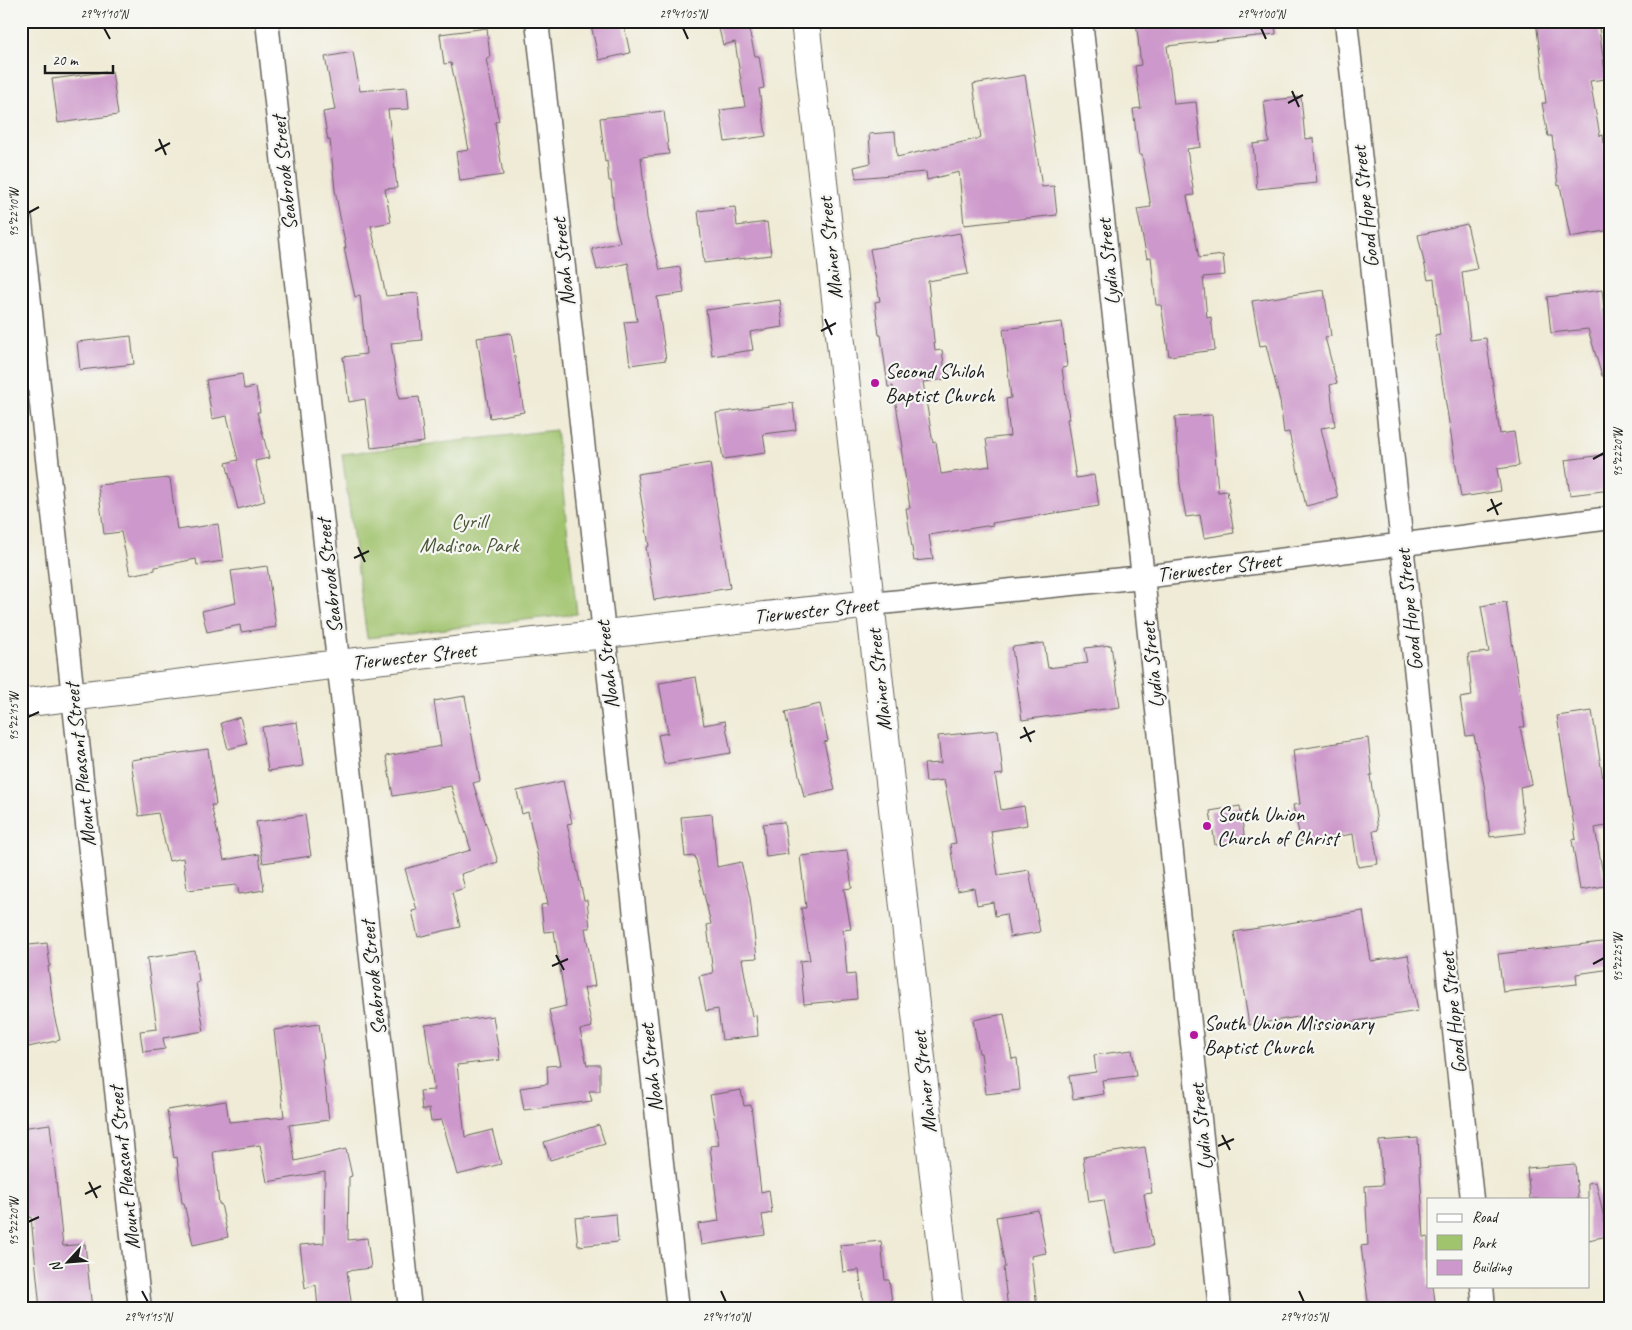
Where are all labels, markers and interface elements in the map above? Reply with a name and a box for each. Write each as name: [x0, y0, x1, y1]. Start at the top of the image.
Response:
text: 29°41'10"N: [80, 6, 129, 22]
text: 29°41'05"N: [659, 6, 708, 22]
text: 29°41'00"N: [1237, 6, 1286, 22]
scale bar: [45, 42, 112, 74]
text: 20 m: [52, 51, 79, 70]
street label: Seabrook Street: [265, 111, 303, 232]
street label: Good Hope Street: [1345, 143, 1384, 269]
text: 95°22'10"W: [6, 186, 22, 237]
street label: Mainer Street: [812, 194, 848, 300]
street label: Noah Street: [545, 215, 581, 307]
street label: Lydia Street: [1090, 216, 1125, 306]
place label: Second Shiloh Baptist Church: [885, 358, 996, 408]
marker: Second Shiloh Baptist Church: [869, 377, 881, 389]
text: 95°22'20"W: [1610, 426, 1626, 477]
park label: Cyrill Madison Park: [420, 508, 520, 558]
street label: Seabrook Street: [310, 514, 348, 635]
street label: Tierwester Street: [1156, 546, 1284, 587]
street label: Good Hope Street: [1389, 546, 1428, 672]
street label: Tierwester Street: [753, 590, 881, 629]
street label: Noah Street: [589, 618, 625, 710]
street label: Lydia Street: [1134, 619, 1169, 709]
street label: Mainer Street: [861, 626, 897, 732]
street label: Tierwester Street: [351, 636, 479, 675]
street label: Mount Pleasant Street: [58, 679, 102, 848]
text: 95°22'15"W: [6, 690, 22, 741]
place label: South Union Church of Christ: [1217, 801, 1341, 851]
marker: South Union Church of Christ: [1201, 820, 1213, 832]
street label: Seabrook Street: [354, 916, 392, 1037]
text: 95°22'25"W: [1610, 931, 1626, 982]
street label: Good Hope Street: [1433, 949, 1472, 1075]
place label: South Union Missionary Baptist Church: [1204, 1010, 1375, 1060]
street label: Noah Street: [633, 1021, 669, 1113]
street label: Mainer Street: [906, 1028, 942, 1134]
marker: South Union Missionary Baptist Church: [1188, 1029, 1200, 1041]
street label: Lydia Street: [1183, 1081, 1218, 1171]
street label: Mount Pleasant Street: [102, 1082, 146, 1251]
text: 95°22'20"W: [6, 1195, 22, 1246]
legend: [1427, 1198, 1590, 1288]
text: Road: [1472, 1208, 1499, 1227]
text: Park: [1472, 1234, 1497, 1253]
north arrow: [42, 1238, 92, 1288]
text: N: [46, 1258, 66, 1275]
text: Building: [1472, 1258, 1512, 1277]
text: 29°41'15"N: [124, 1309, 173, 1325]
text: 29°41'10"N: [702, 1309, 751, 1325]
text: 29°41'05"N: [1280, 1309, 1329, 1325]

